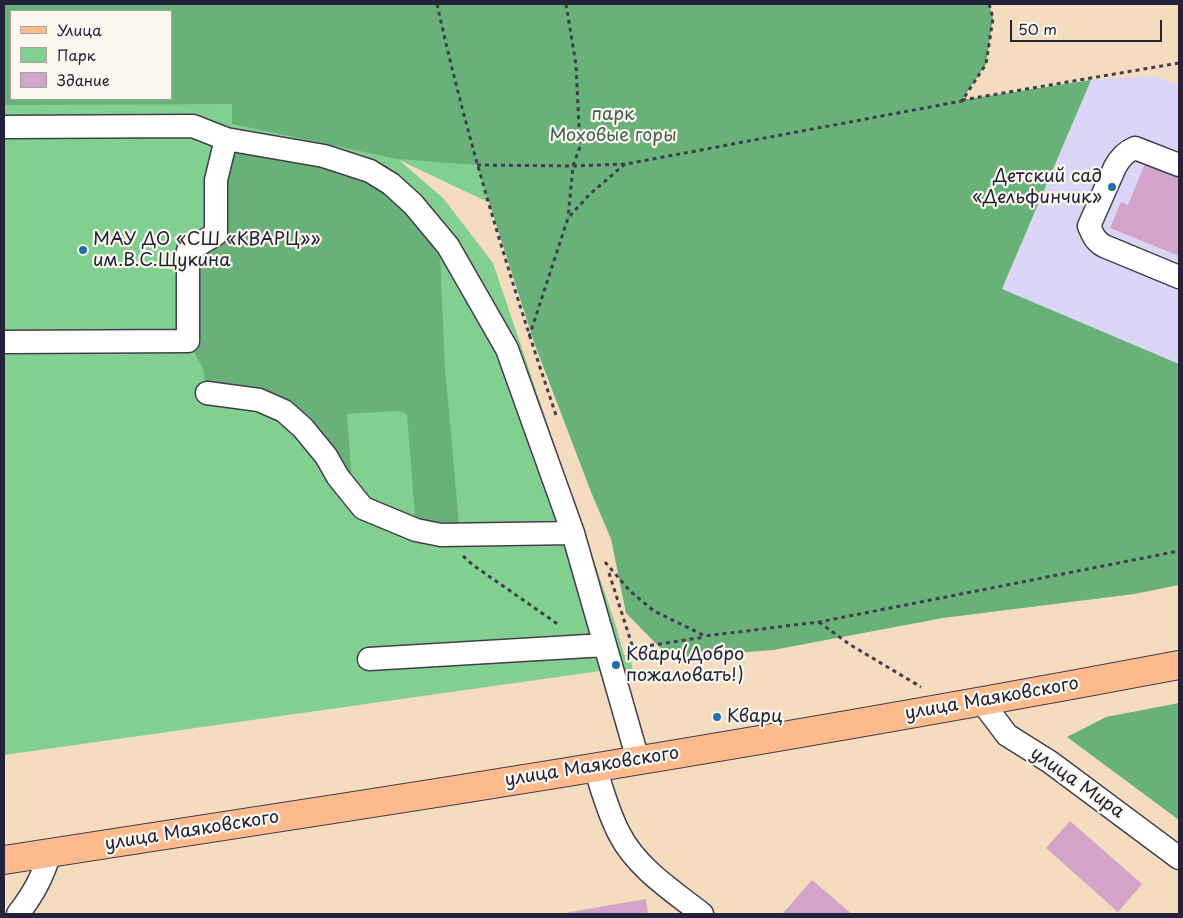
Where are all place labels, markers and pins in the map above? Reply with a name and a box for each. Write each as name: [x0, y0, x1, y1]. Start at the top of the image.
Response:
place label: Детский сад «Дельфинчик»: [972, 166, 1102, 208]
marker: Детский сад «Дельфинчик»: [1106, 181, 1118, 193]
place label: МАУ ДО «СШ «КВАРЦ»» им.В.С.Щукина: [93, 229, 321, 272]
marker: МАУ ДО «СШ «КВАРЦ»» им.В.С.Щукина: [77, 244, 89, 256]
place label: Кварц(Добро пожаловать!): [626, 644, 744, 686]
marker: Кварц(Добро пожаловать!): [610, 659, 622, 671]
place label: Кварц: [727, 706, 782, 728]
marker: Кварц: [711, 711, 723, 723]

